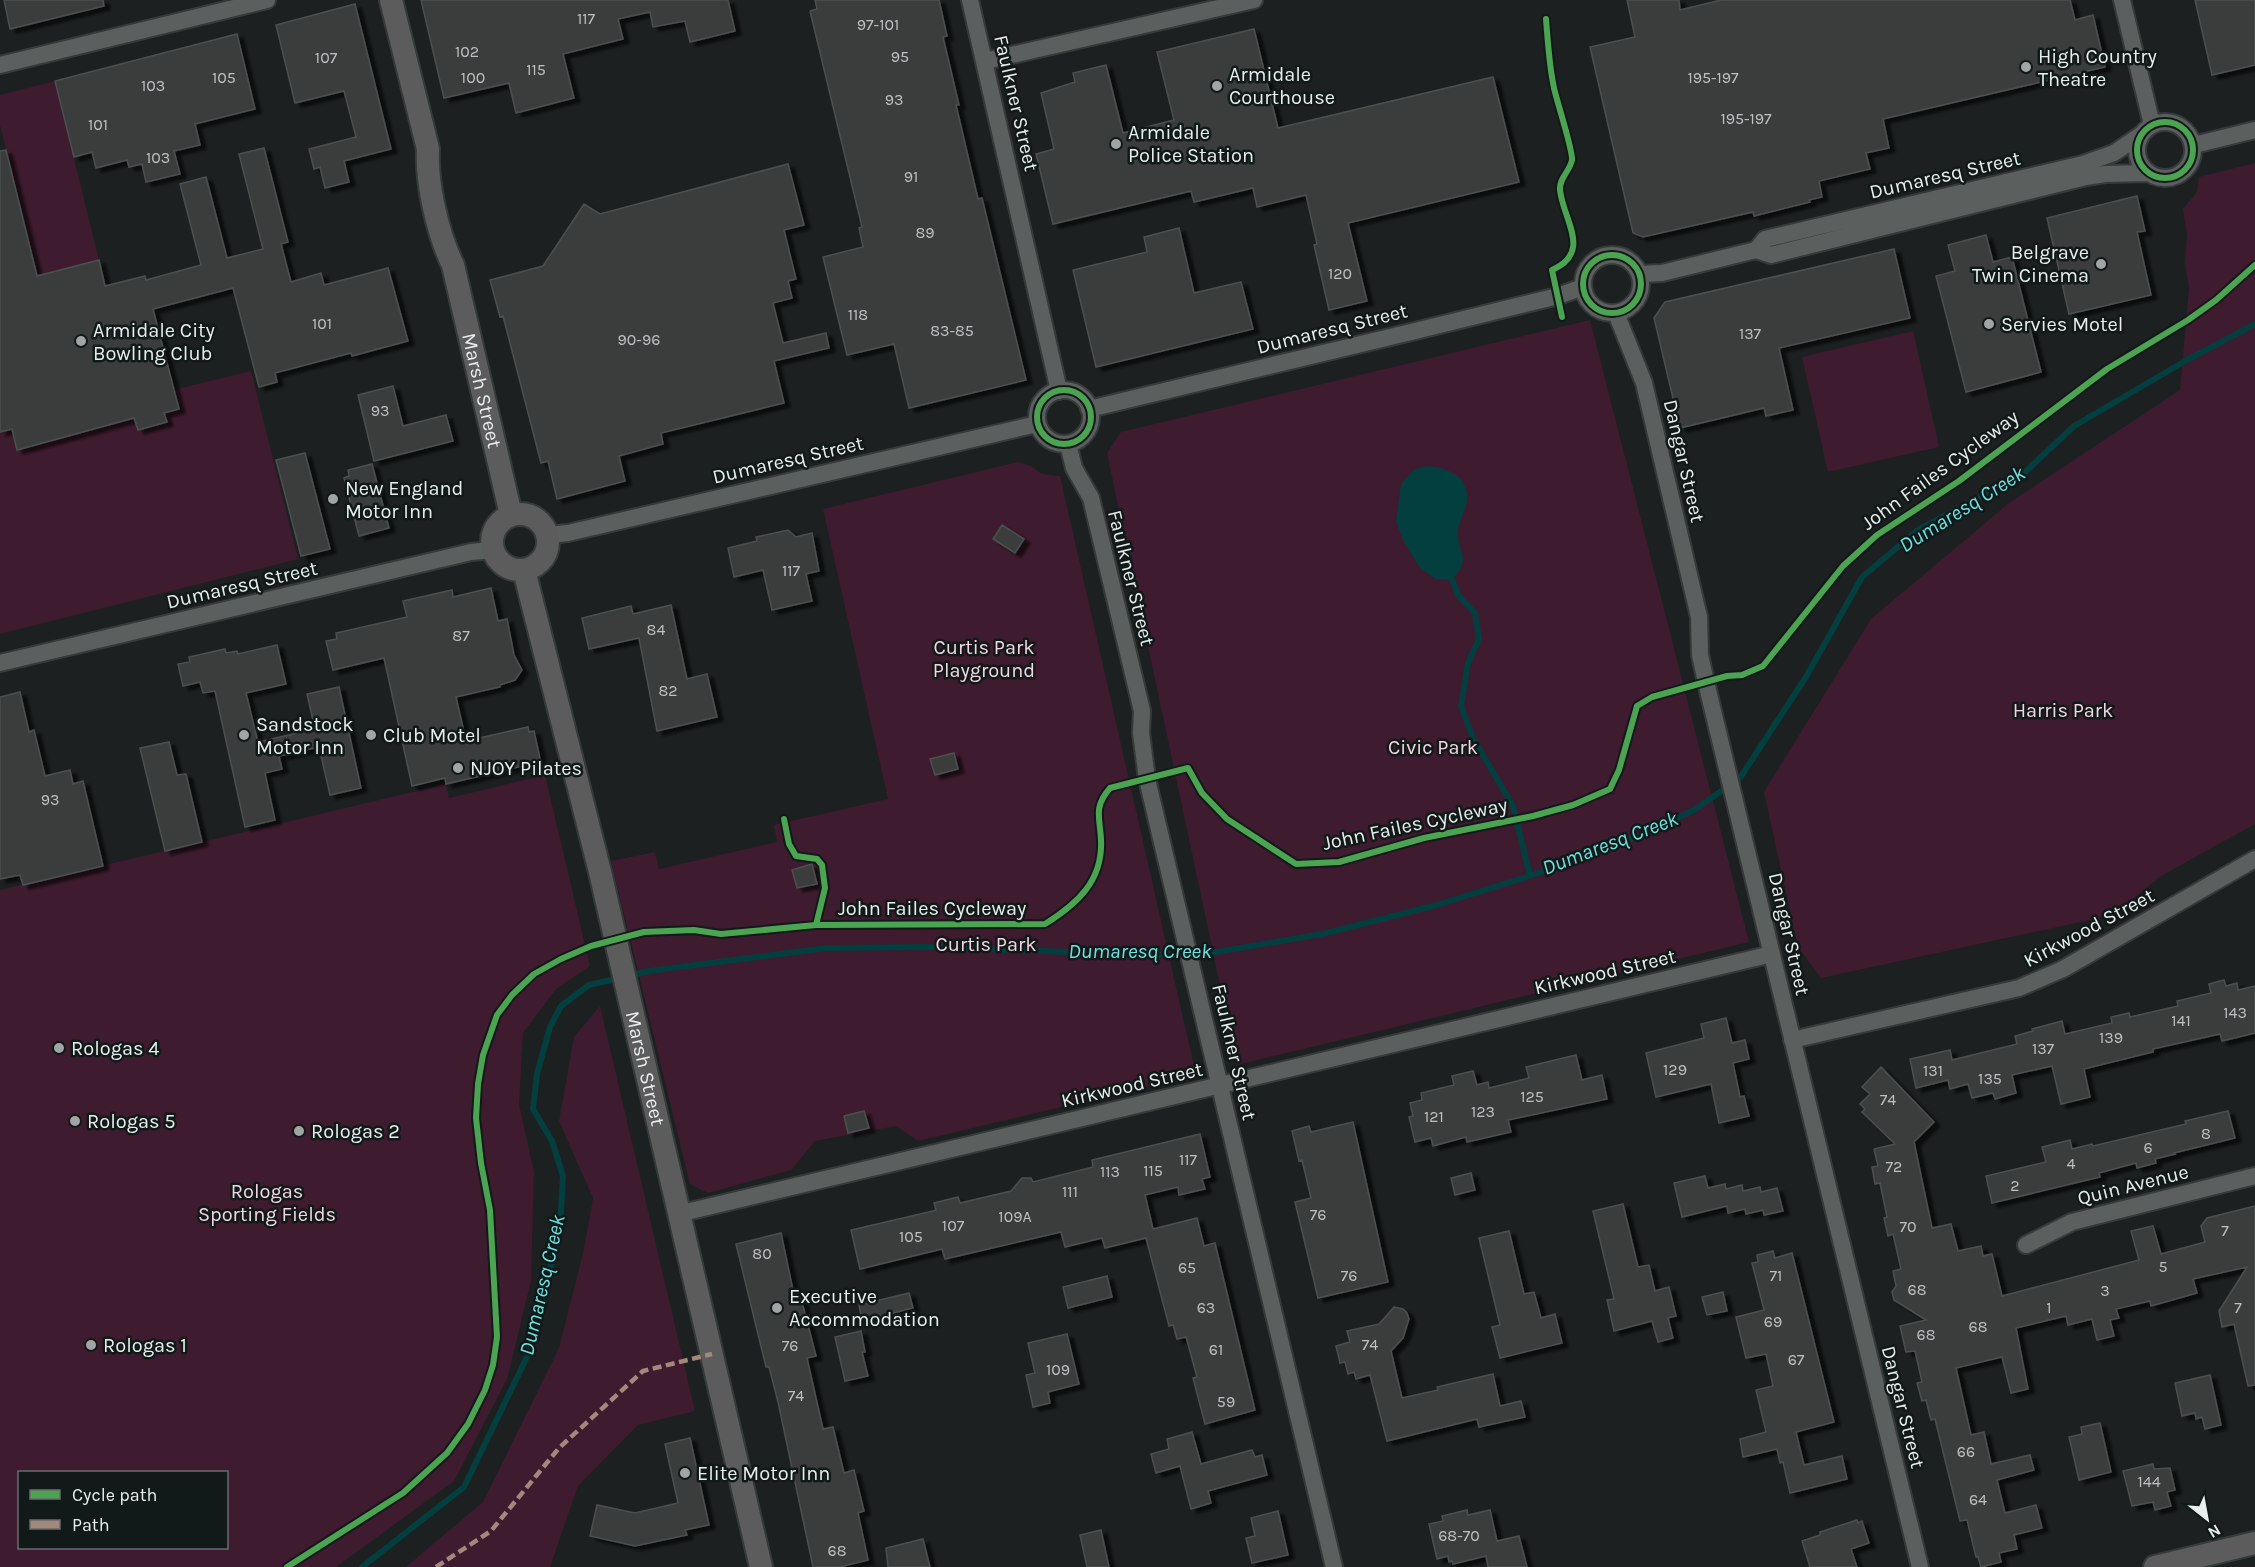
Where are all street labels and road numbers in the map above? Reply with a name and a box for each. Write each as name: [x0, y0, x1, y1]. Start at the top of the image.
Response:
street label: Faulkner Street: [989, 33, 1043, 174]
street label: Dumaresq Street: [1867, 146, 2023, 204]
street label: Dumaresq Street: [1254, 299, 1410, 359]
street label: Marsh Street: [458, 331, 507, 451]
street label: Dangar Street: [1659, 397, 1709, 525]
street label: John Failes Cycleway: [1857, 405, 2023, 535]
street label: Dumaresq Street: [710, 431, 866, 489]
street label: Faulkner Street: [1103, 508, 1159, 649]
street label: Dumaresq Street: [164, 556, 320, 614]
street label: John Failes Cycleway: [1320, 793, 1510, 855]
street label: Dangar Street: [1764, 870, 1814, 998]
street label: Kirkwood Street: [2020, 884, 2159, 972]
street label: John Failes Cycleway: [838, 897, 1026, 920]
street label: Kirkwood Street: [1532, 944, 1678, 999]
street label: Faulkner Street: [1207, 982, 1261, 1123]
street label: Marsh Street: [621, 1009, 670, 1129]
street label: Kirkwood Street: [1059, 1057, 1205, 1112]
street label: Quin Avenue: [2075, 1160, 2191, 1210]
street label: Dangar Street: [1877, 1343, 1929, 1471]

